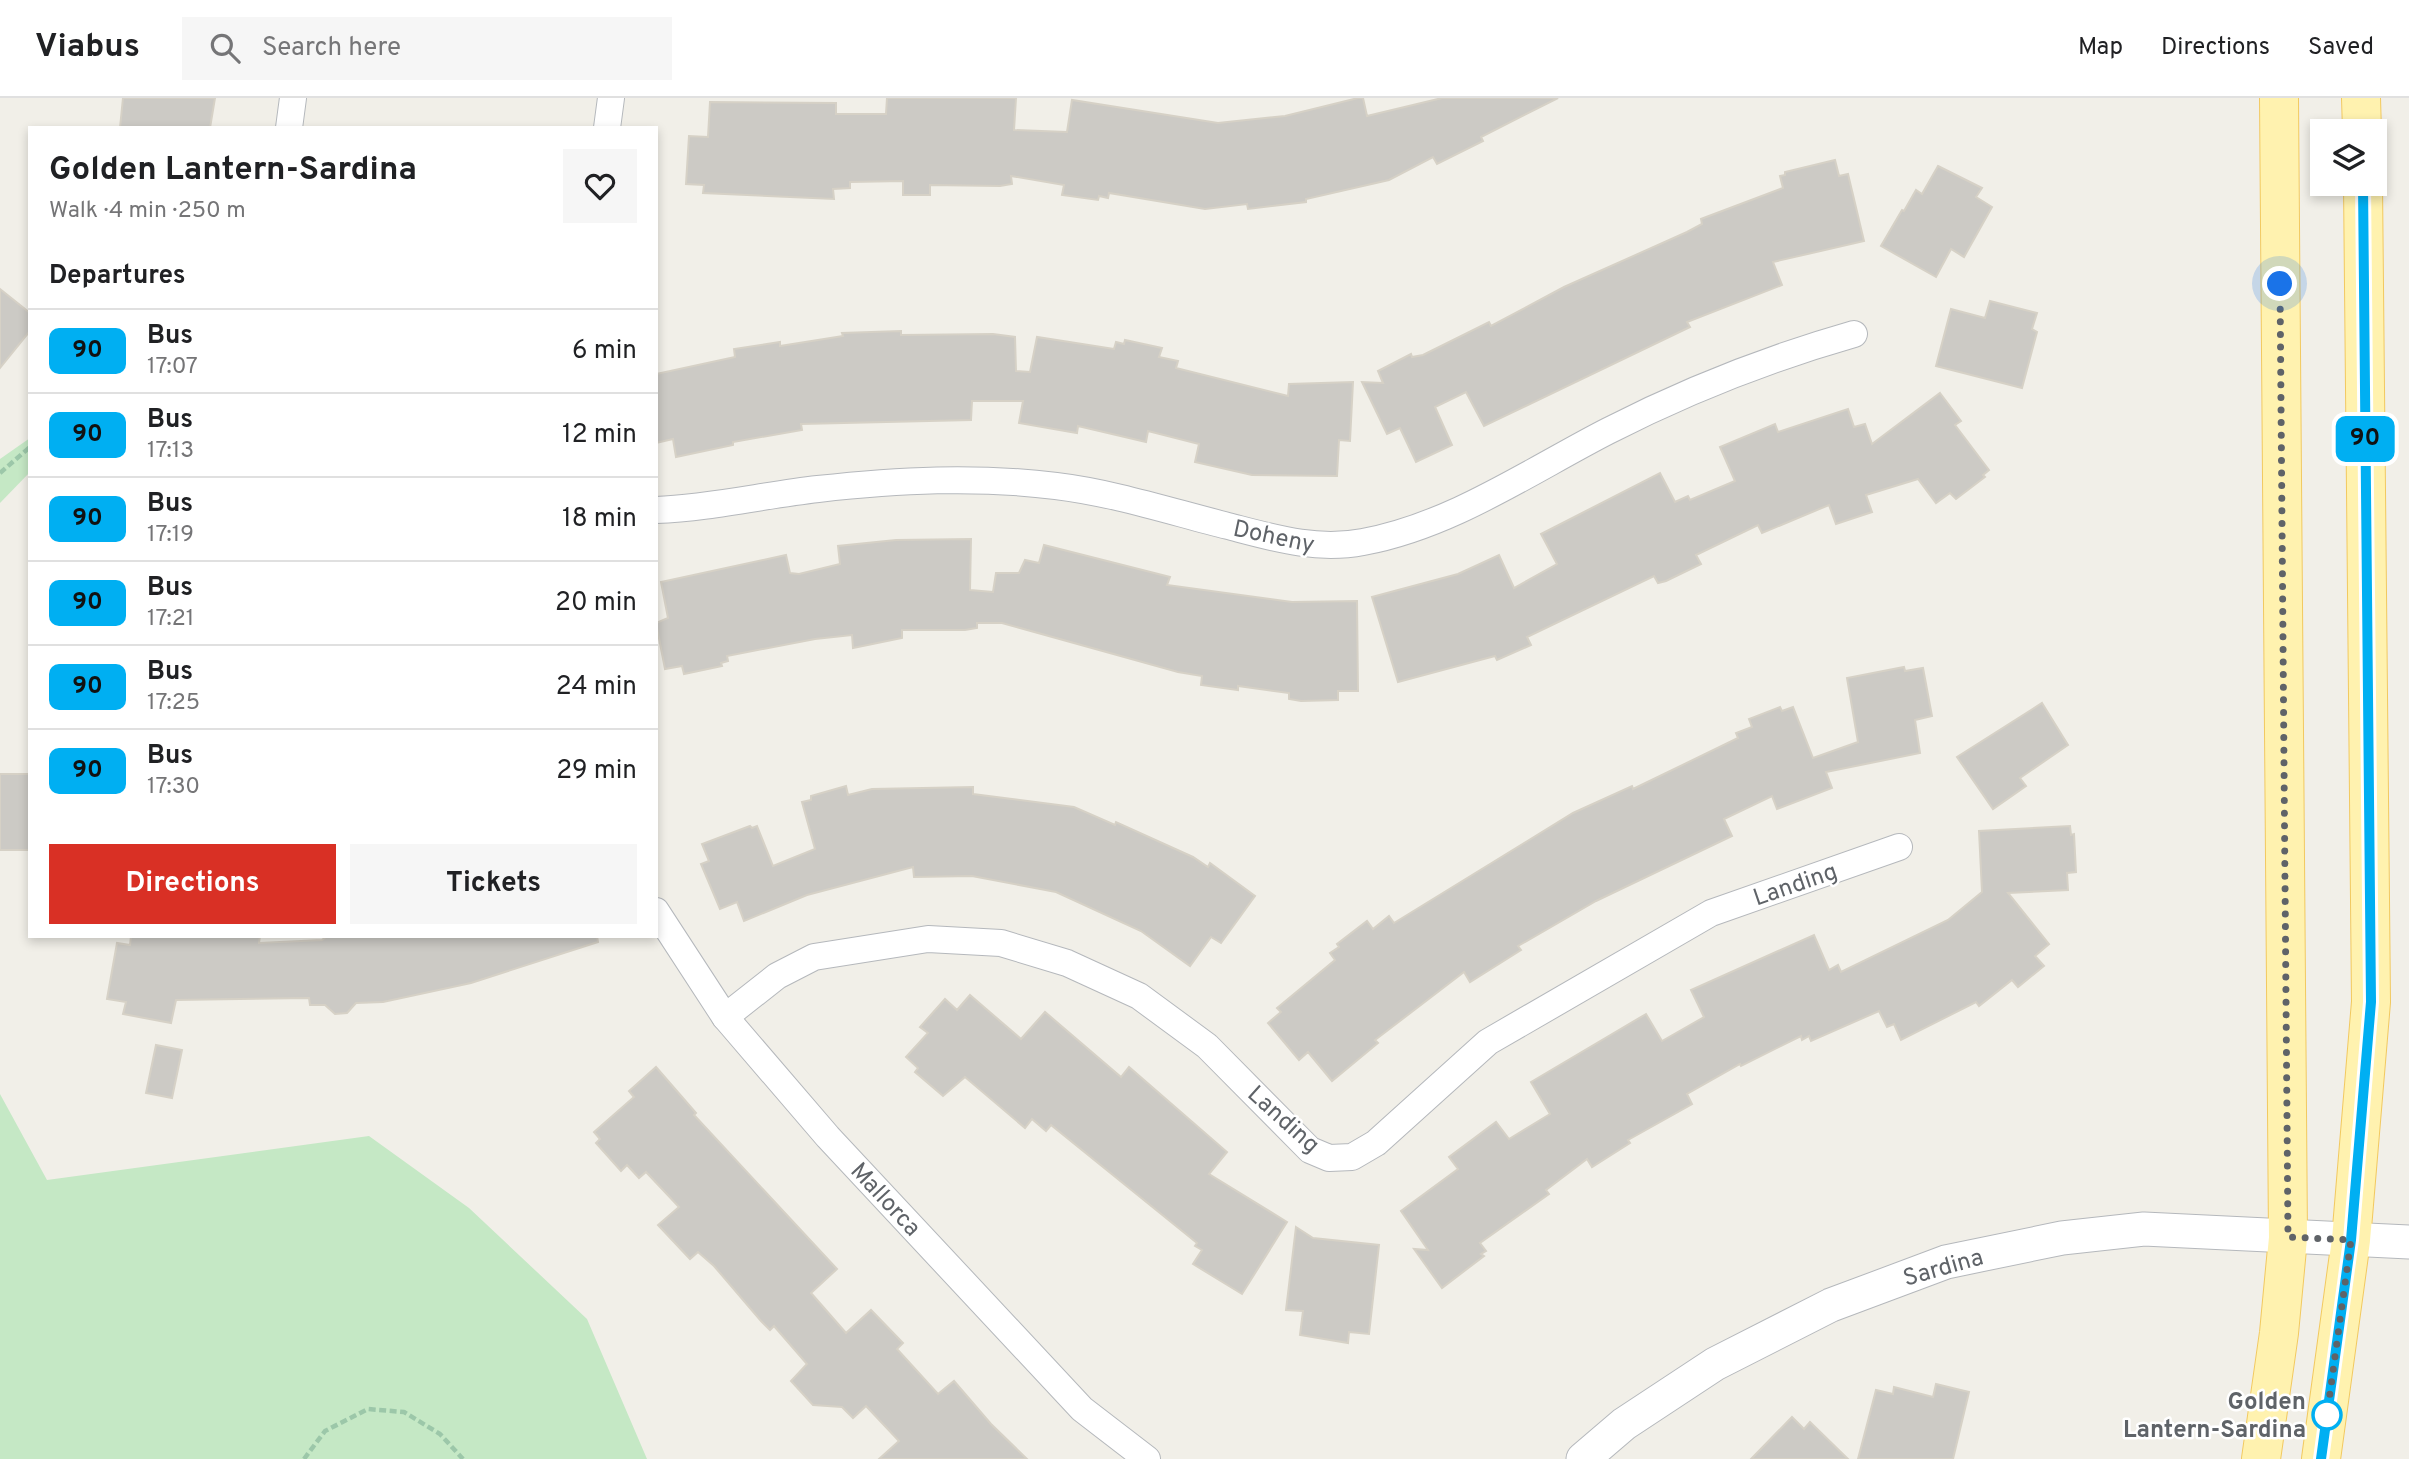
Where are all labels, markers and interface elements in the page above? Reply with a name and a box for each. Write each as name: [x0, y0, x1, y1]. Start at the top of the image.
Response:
search box: [182, 17, 672, 80]
text: Viabus: [35, 27, 140, 69]
icon: search: [206, 29, 244, 67]
text: Search here: [262, 32, 401, 65]
text: Map: [2078, 33, 2123, 63]
text: Directions: [2161, 33, 2270, 63]
text: Saved: [2308, 33, 2374, 63]
map controls: [2310, 119, 2387, 196]
button: layers: [2310, 119, 2387, 196]
button: heart: [563, 149, 637, 223]
text: Golden Lantern-Sardina: [49, 150, 417, 192]
text: Walk · 4 min · 250 m: [49, 197, 246, 226]
text: Departures: [49, 260, 186, 293]
your location: [2262, 266, 2297, 301]
text: Bus: [147, 320, 193, 353]
text: 6 min: [572, 335, 637, 368]
text: 90: [72, 336, 103, 366]
text: 17:07: [147, 353, 198, 382]
text: Bus: [147, 404, 193, 437]
line badge: 90: [2334, 416, 2396, 462]
text: 12 min: [562, 419, 637, 452]
text: 90: [72, 420, 103, 450]
text: 90: [2350, 424, 2380, 454]
text: 17:13: [147, 437, 194, 466]
text: Bus: [147, 488, 193, 521]
text: 18 min: [562, 503, 637, 536]
text: 90: [72, 504, 103, 534]
street label: Doheny: [1230, 515, 1317, 561]
text: 17:19: [147, 521, 194, 550]
text: Bus: [147, 572, 193, 605]
text: 20 min: [555, 587, 637, 620]
text: 90: [72, 588, 103, 618]
text: 17:21: [147, 605, 194, 634]
text: Bus: [147, 656, 193, 689]
text: 24 min: [556, 671, 637, 704]
text: 90: [72, 672, 103, 702]
text: 17:25: [147, 689, 200, 718]
text: Bus: [147, 740, 193, 773]
text: 29 min: [556, 755, 637, 788]
text: 90: [72, 756, 103, 786]
text: 17:30: [147, 773, 200, 802]
button: Directions: [49, 844, 336, 924]
button: Tickets: [350, 844, 637, 924]
street label: Landing: [1750, 858, 1842, 914]
street label: Landing: [1240, 1080, 1325, 1161]
street label: Mallorca: [843, 1157, 926, 1244]
street label: Sardina: [1900, 1243, 1987, 1295]
place label: Golden Lantern-Sardina: [2123, 1388, 2306, 1446]
marker: Golden Lantern-Sardina: [2312, 1400, 2342, 1430]

